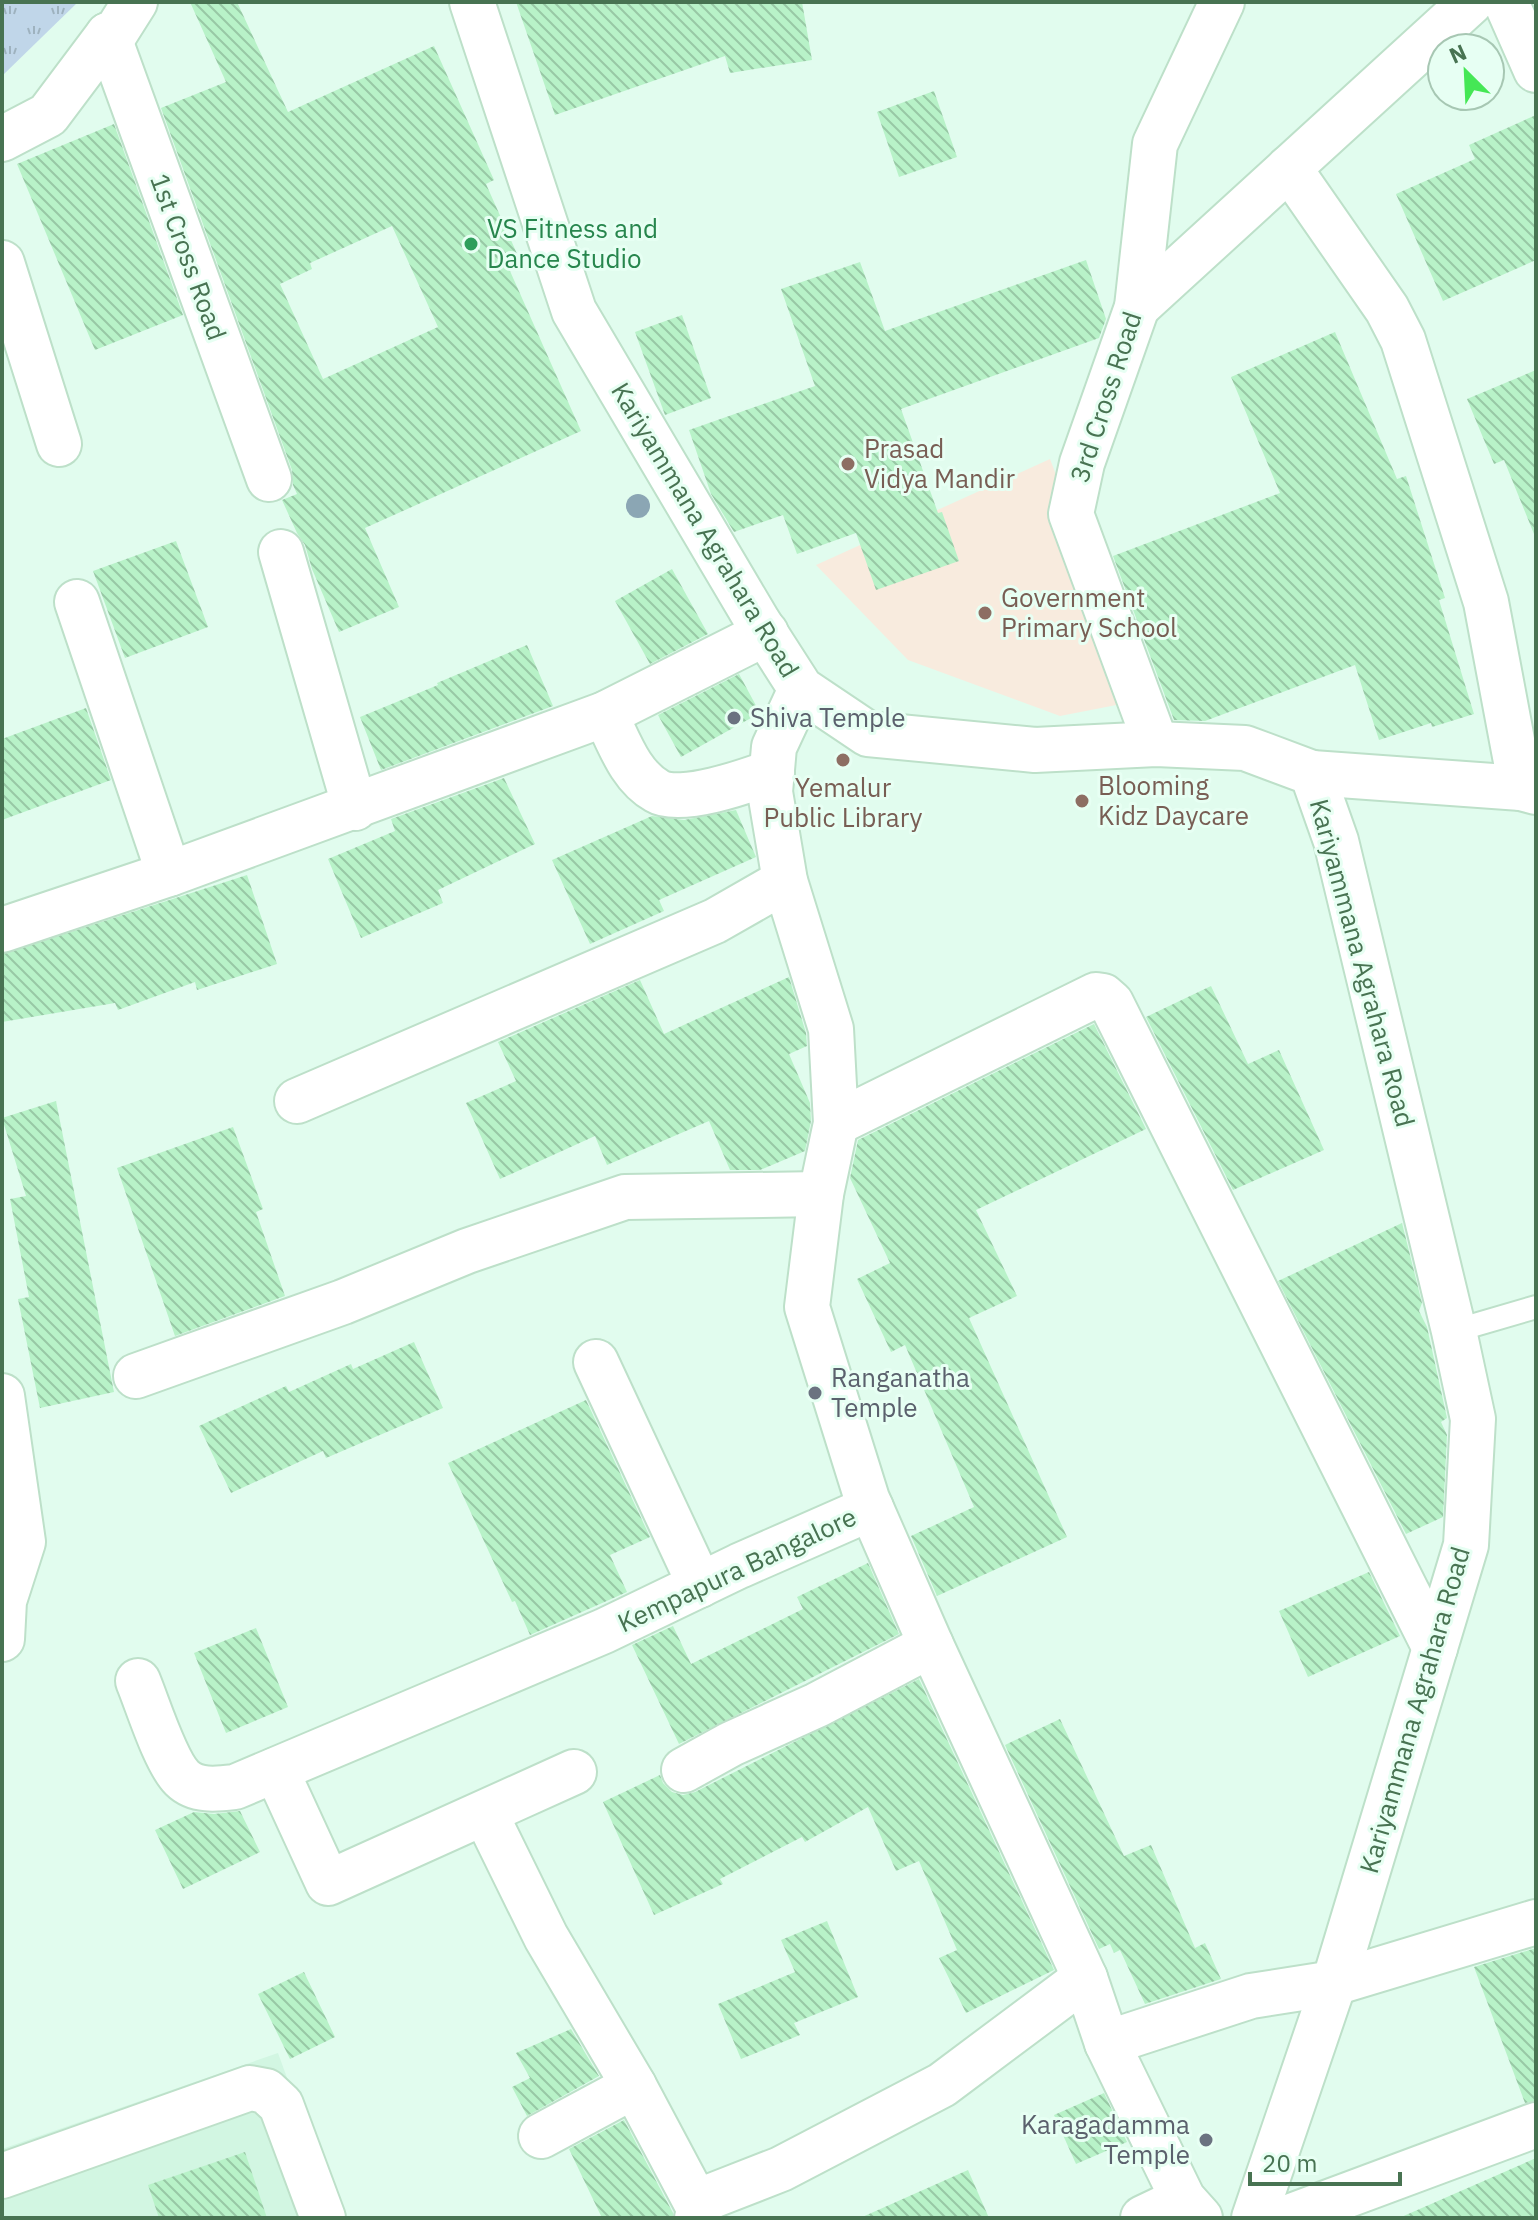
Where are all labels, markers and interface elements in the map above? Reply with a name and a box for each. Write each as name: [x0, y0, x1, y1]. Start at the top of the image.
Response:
north arrow: [1426, 32, 1506, 112]
text: N: [1444, 37, 1471, 70]
street label: 1st Cross Road: [143, 169, 235, 344]
place label: VS Fitness and Dance Studio: [487, 211, 658, 275]
marker: VS Fitness and Dance Studio: [462, 235, 480, 253]
street label: 3rd Cross Road: [1061, 307, 1149, 486]
street label: Kariyammana Agrahara Road: [604, 376, 808, 683]
place label: Prasad Vidya Mandir: [864, 431, 1015, 495]
marker: Prasad Vidya Mandir: [839, 455, 857, 473]
place label: Government Primary School: [1001, 580, 1177, 644]
marker: Government Primary School: [976, 604, 994, 622]
place label: Shiva Temple: [750, 700, 906, 734]
marker: Shiva Temple: [725, 709, 743, 727]
marker: Yemalur Public Library: [834, 751, 852, 769]
place label: Blooming Kidz Daycare: [1098, 768, 1249, 832]
place label: Yemalur Public Library: [763, 770, 923, 834]
marker: Blooming Kidz Daycare: [1073, 792, 1091, 810]
street label: Kariyammana Agrahara Road: [1303, 795, 1423, 1130]
place label: Ranganatha Temple: [831, 1360, 970, 1424]
marker: Ranganatha Temple: [806, 1384, 824, 1402]
street label: Kempapura Bangalore: [612, 1499, 861, 1639]
street label: Kariyammana Agrahara Road: [1351, 1542, 1477, 1877]
place label: Karagadamma Temple: [1021, 2107, 1190, 2171]
marker: Karagadamma Temple: [1197, 2131, 1215, 2149]
scale bar: [1250, 2136, 1400, 2186]
text: 20 m: [1262, 2147, 1317, 2179]

